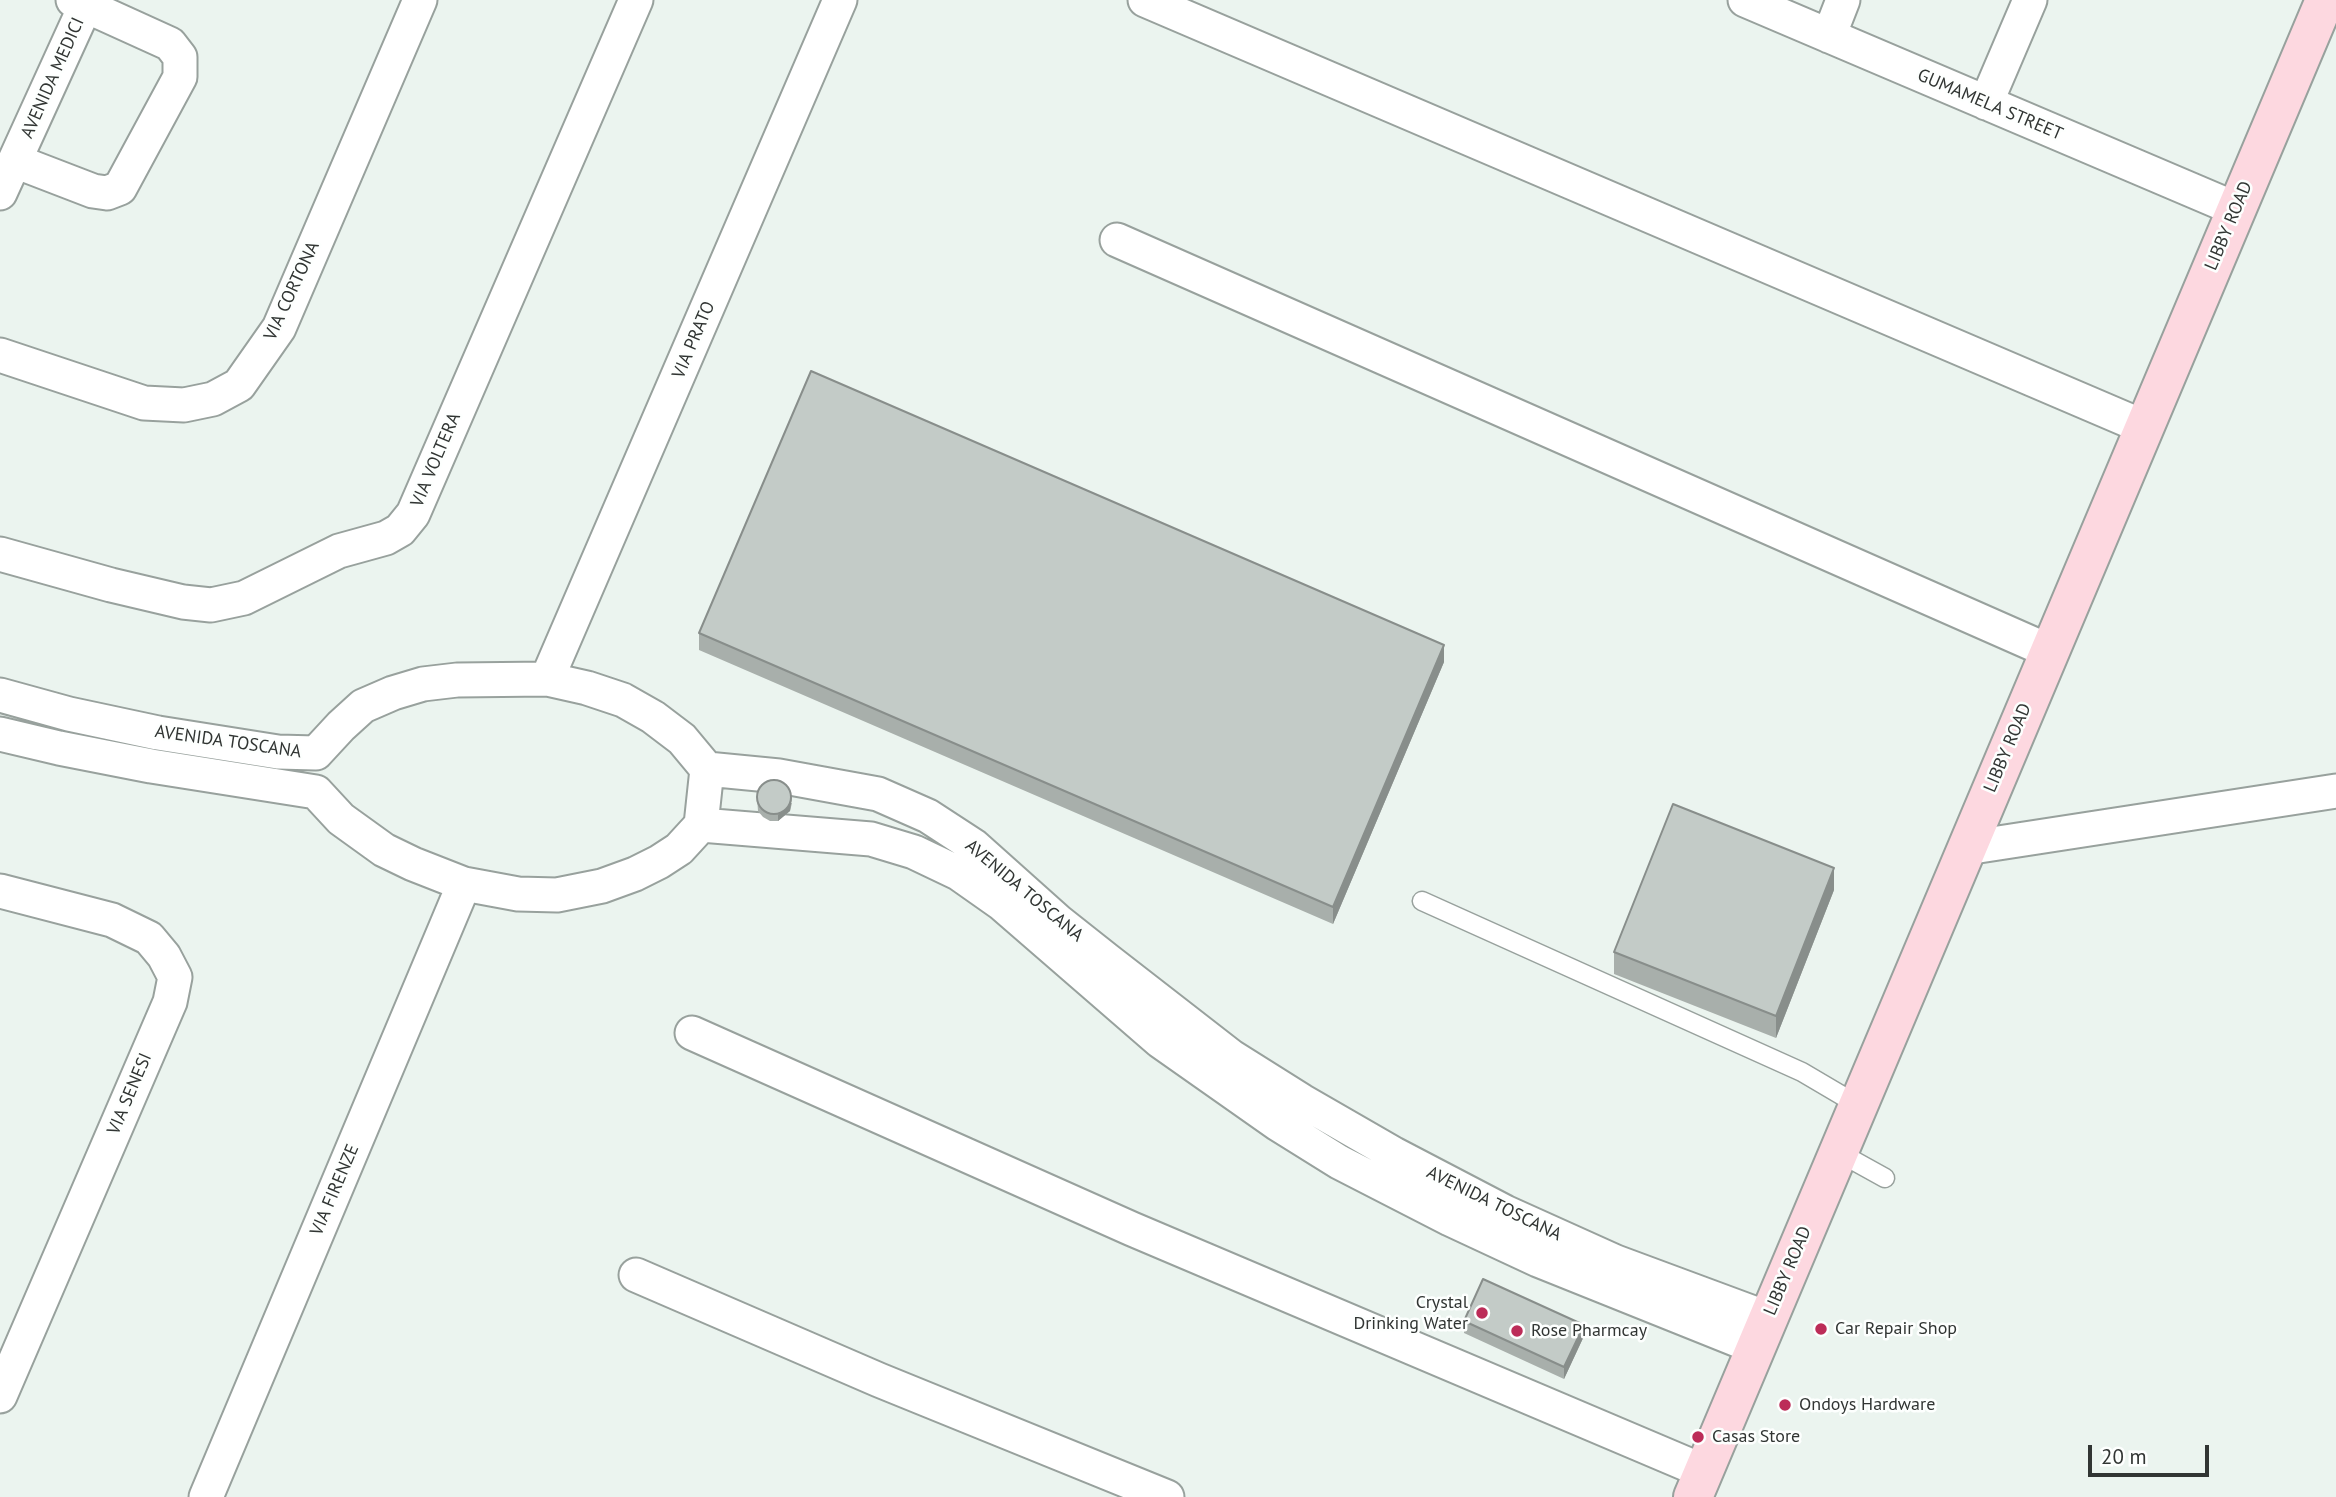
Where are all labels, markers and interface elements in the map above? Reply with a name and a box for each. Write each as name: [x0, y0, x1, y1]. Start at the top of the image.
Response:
street label: AVENIDA MEDICI: [17, 14, 89, 142]
street label: GUMAMELA STREET: [1914, 65, 2066, 145]
street label: LIBBY ROAD: [2201, 178, 2257, 274]
street label: VIA CORTONA: [260, 238, 324, 344]
street label: VIA PRATO: [668, 298, 720, 382]
street label: VIA VOLTERA: [406, 410, 466, 510]
street label: LIBBY ROAD: [1980, 700, 2036, 796]
street label: AVENIDA TOSCANA: [153, 721, 303, 763]
street label: AVENIDA TOSCANA: [961, 835, 1087, 947]
street label: VIA SENESI: [103, 1050, 157, 1138]
street label: VIA FIRENZE: [306, 1141, 364, 1239]
street label: AVENIDA TOSCANA: [1423, 1162, 1565, 1246]
street label: LIBBY ROAD: [1760, 1223, 1816, 1319]
place label: Crystal Drinking Water: [1353, 1292, 1468, 1334]
marker: Crystal Drinking Water: [1474, 1305, 1490, 1321]
place label: Car Repair Shop: [1835, 1318, 1957, 1340]
place label: Rose Pharmcay: [1531, 1320, 1647, 1342]
marker: Car Repair Shop: [1813, 1321, 1829, 1337]
marker: Rose Pharmcay: [1509, 1323, 1525, 1339]
place label: Ondoys Hardware: [1799, 1394, 1935, 1416]
marker: Ondoys Hardware: [1777, 1397, 1793, 1413]
place label: Casas Store: [1712, 1426, 1800, 1448]
marker: Casas Store: [1690, 1429, 1706, 1445]
scale bar: [2091, 1430, 2212, 1474]
text: 20 m: [2101, 1443, 2147, 1470]

